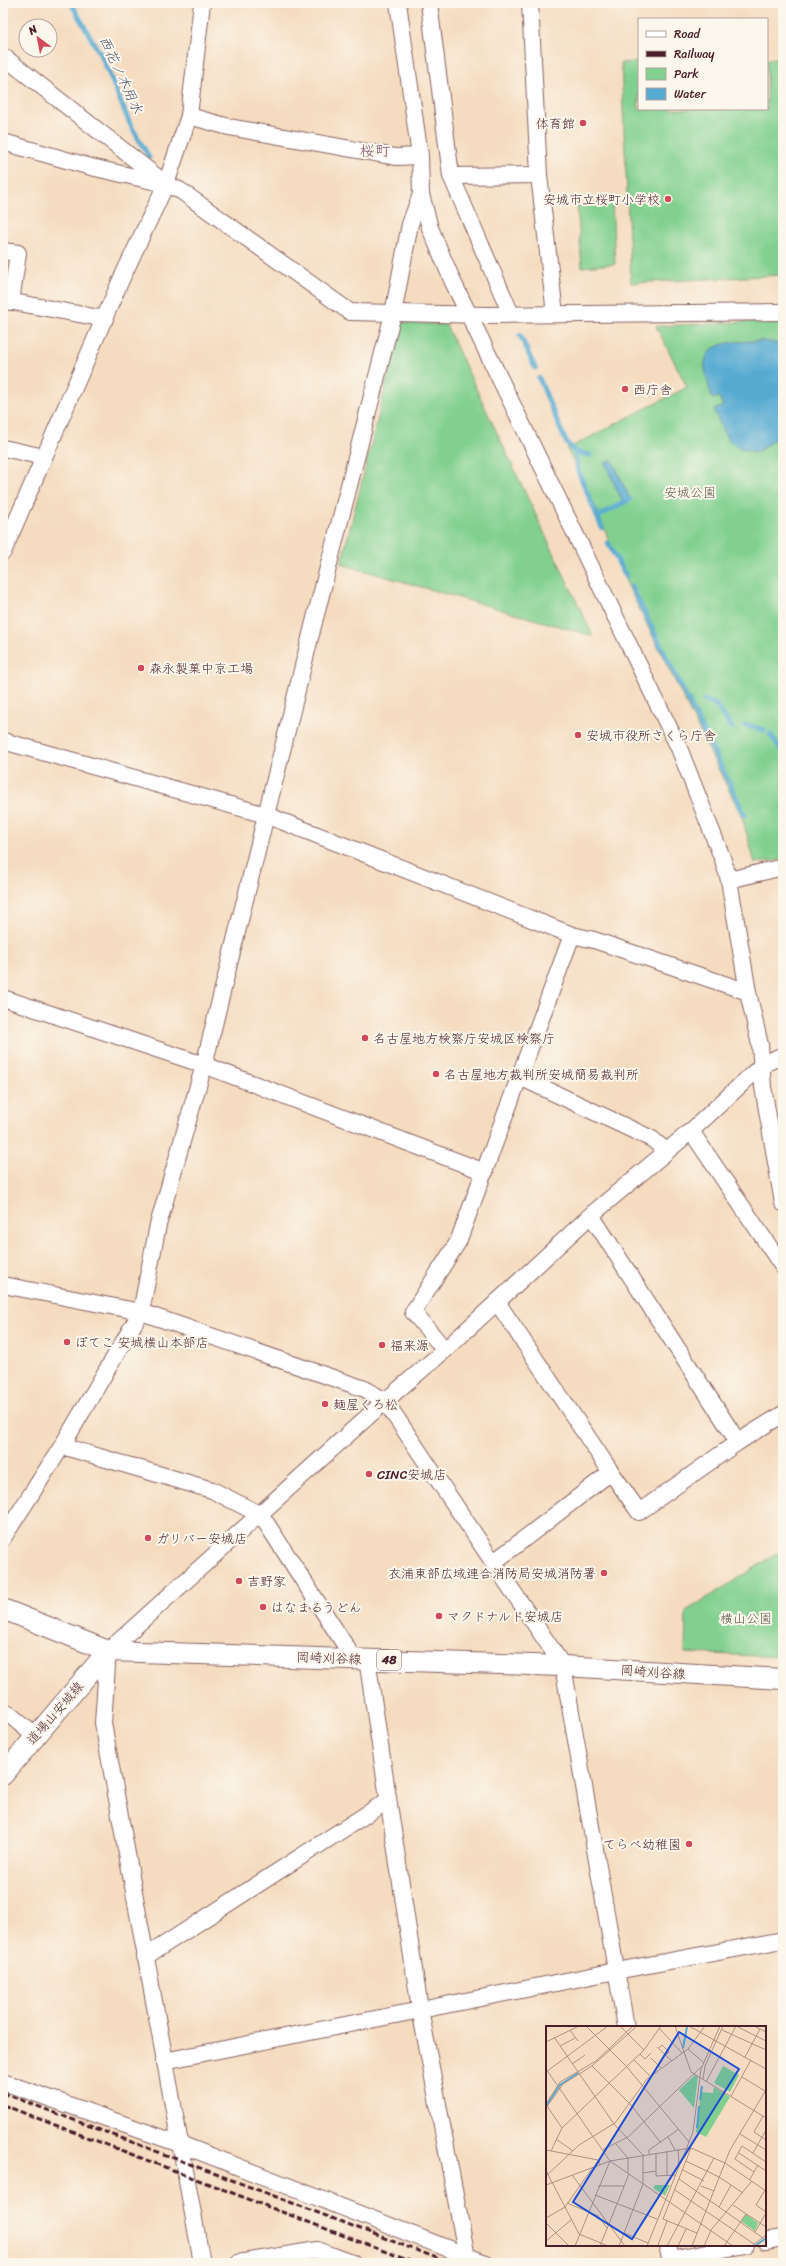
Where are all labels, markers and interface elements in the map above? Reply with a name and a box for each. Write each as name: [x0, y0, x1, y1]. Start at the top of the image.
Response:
north arrow: [18, 18, 58, 58]
legend: [638, 18, 768, 110]
text: N: [24, 20, 42, 41]
text: Road: [674, 23, 701, 45]
water label: 西花ノ木用水: [92, 32, 150, 118]
text: Railway: [674, 43, 715, 65]
text: Park: [674, 63, 699, 85]
text: Water: [674, 83, 707, 105]
place label: 体育館: [536, 112, 575, 135]
marker: 体育館: [578, 118, 588, 128]
district label: 桜町: [360, 138, 391, 164]
place label: 安城市立桜町小学校: [543, 188, 660, 211]
marker: 安城市立桜町小学校: [663, 194, 673, 204]
place label: 西庁舎: [633, 378, 672, 401]
marker: 西庁舎: [620, 384, 630, 394]
park label: 安城公園: [664, 481, 716, 504]
place label: 森永製菓中京工場: [149, 657, 253, 680]
marker: 森永製菓中京工場: [136, 663, 146, 673]
place label: 安城市役所さくら庁舎: [586, 724, 716, 747]
marker: 安城市役所さくら庁舎: [573, 730, 583, 740]
place label: 名古屋地方検察庁安城区検察庁: [373, 1027, 555, 1050]
marker: 名古屋地方検察庁安城区検察庁: [360, 1033, 370, 1043]
place label: 名古屋地方裁判所安城簡易裁判所: [444, 1063, 639, 1086]
marker: 名古屋地方裁判所安城簡易裁判所: [431, 1069, 441, 1079]
place label: ぼてこ 安城横山本部店: [75, 1331, 208, 1354]
place label: 福来源: [390, 1334, 429, 1357]
marker: ぼてこ 安城横山本部店: [62, 1337, 72, 1347]
marker: 福来源: [377, 1340, 387, 1350]
place label: 麺屋くろ松: [333, 1393, 398, 1416]
marker: 麺屋くろ松: [320, 1399, 330, 1409]
place label: CINC安城店: [377, 1463, 446, 1486]
marker: CINC安城店: [364, 1469, 374, 1479]
place label: ガリバー安城店: [156, 1527, 247, 1550]
marker: ガリバー安城店: [143, 1533, 153, 1543]
place label: 衣浦東部広域連合消防局安城消防署: [388, 1562, 596, 1585]
marker: 衣浦東部広域連合消防局安城消防署: [599, 1568, 609, 1578]
place label: 吉野家: [247, 1570, 286, 1593]
marker: 吉野家: [234, 1576, 244, 1586]
place label: はなまるうどん: [271, 1596, 362, 1619]
marker: はなまるうどん: [258, 1602, 268, 1612]
place label: マクドナルド安城店: [447, 1605, 563, 1628]
park label: 横山公園: [720, 1607, 772, 1630]
marker: マクドナルド安城店: [434, 1611, 444, 1621]
street label: 岡崎刈谷線: [296, 1645, 363, 1671]
road number: 48: [377, 1650, 401, 1670]
street label: 岡崎刈谷線: [620, 1658, 687, 1686]
street label: 道場山安城線: [21, 1675, 90, 1750]
place label: てらべ幼稚園: [603, 1833, 681, 1856]
marker: てらべ幼稚園: [684, 1839, 694, 1849]
inset map: [546, 2026, 766, 2246]

